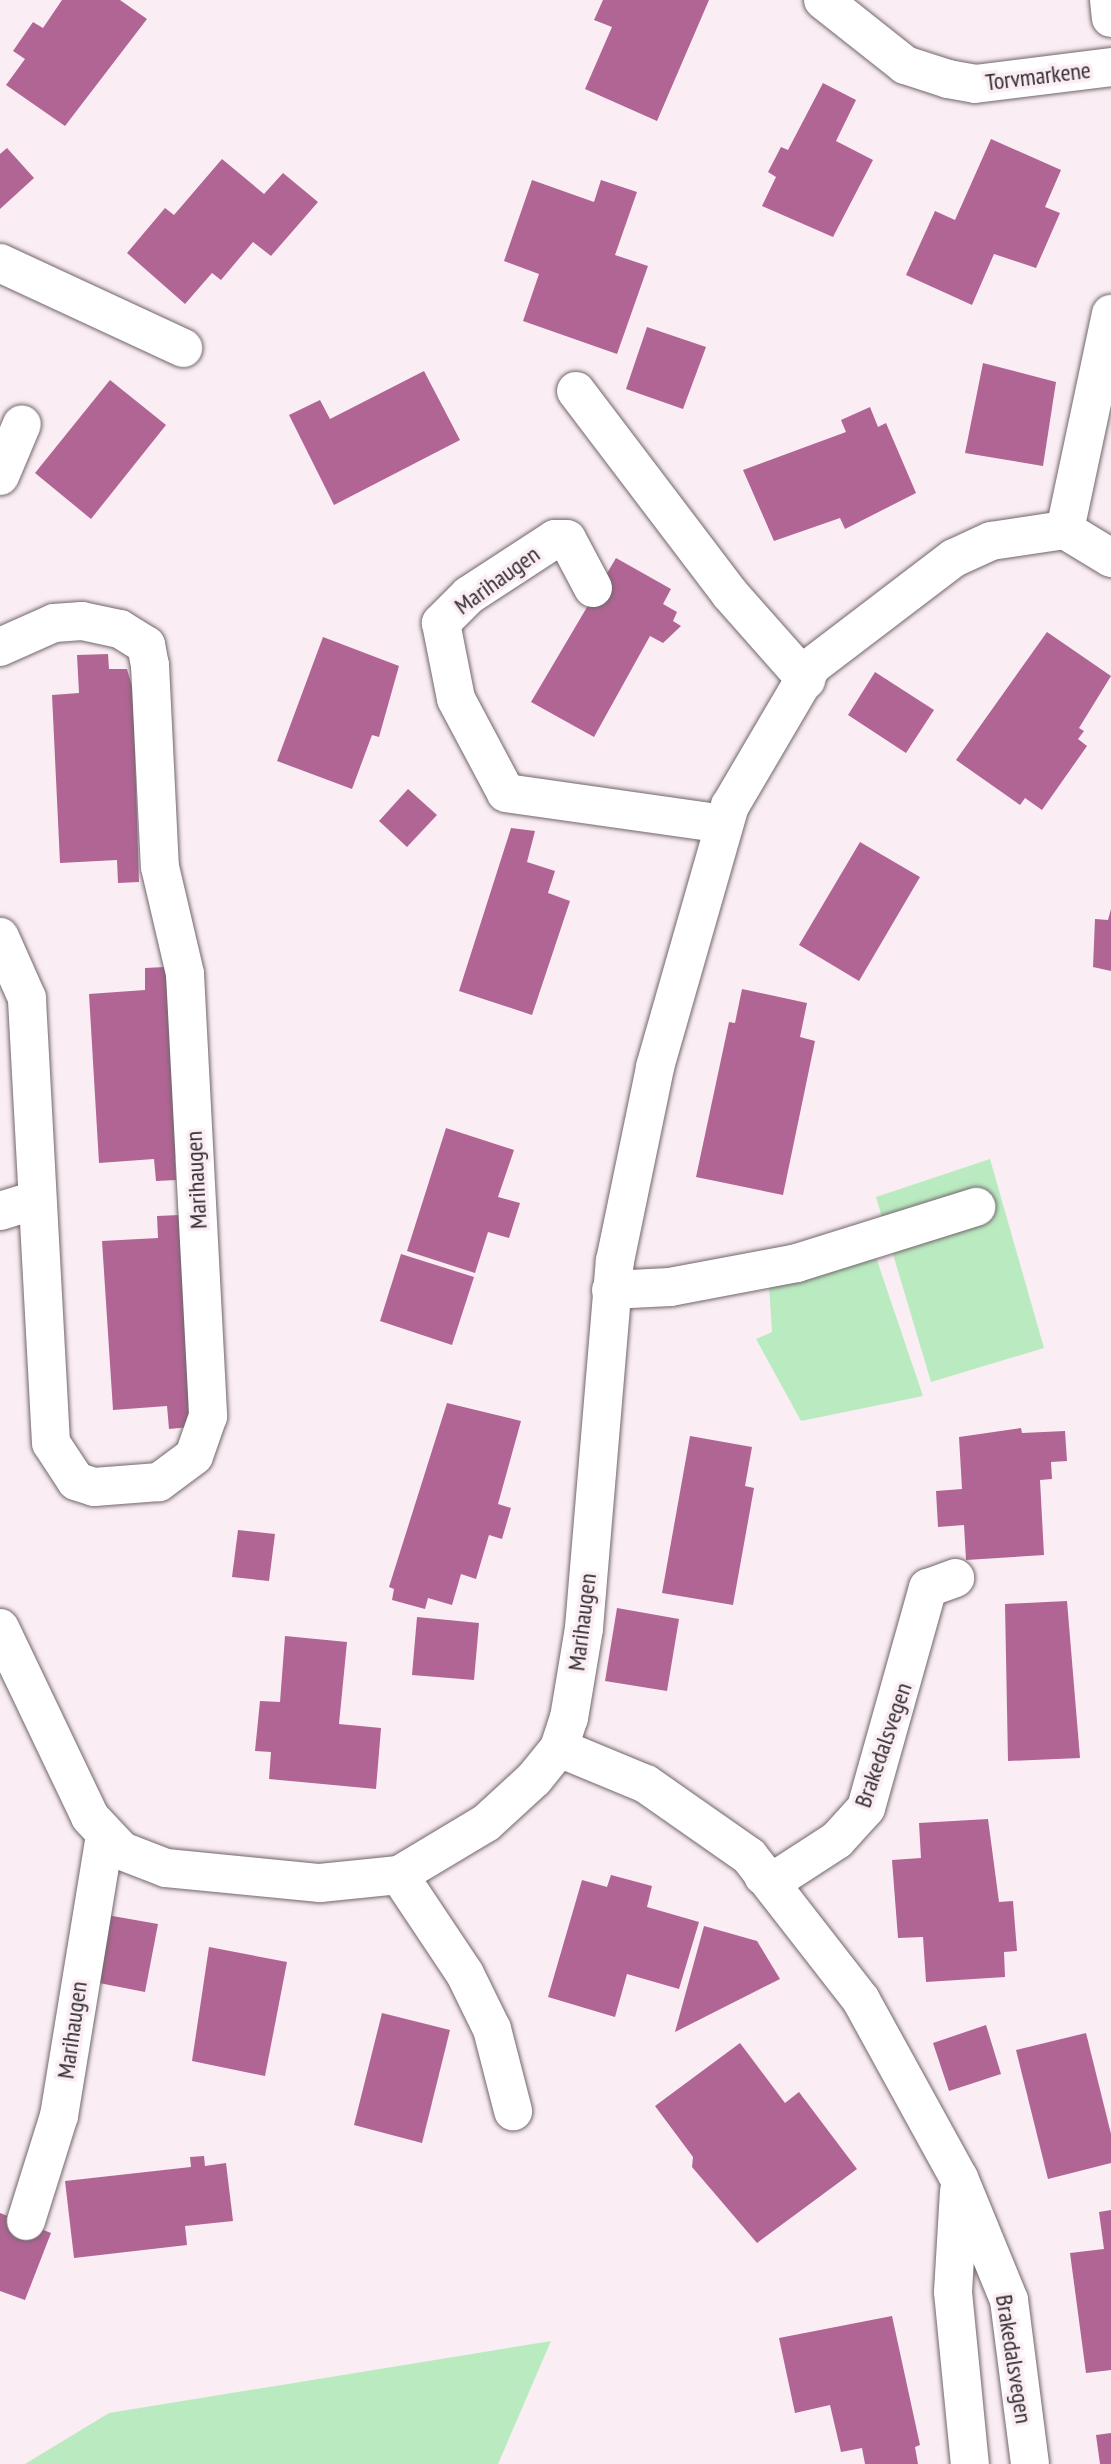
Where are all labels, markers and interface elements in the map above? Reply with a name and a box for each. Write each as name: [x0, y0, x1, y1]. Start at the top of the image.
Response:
street label: Torvmarkene: [984, 55, 1092, 97]
street label: Marihaugen: [449, 540, 545, 620]
street label: Marihaugen: [179, 1130, 213, 1230]
street label: Marihaugen: [562, 1572, 602, 1672]
street label: Brakedalsvegen: [848, 1679, 918, 1811]
street label: Marihaugen: [51, 1979, 93, 2081]
street label: Brakedalsvegen: [990, 2293, 1038, 2425]

